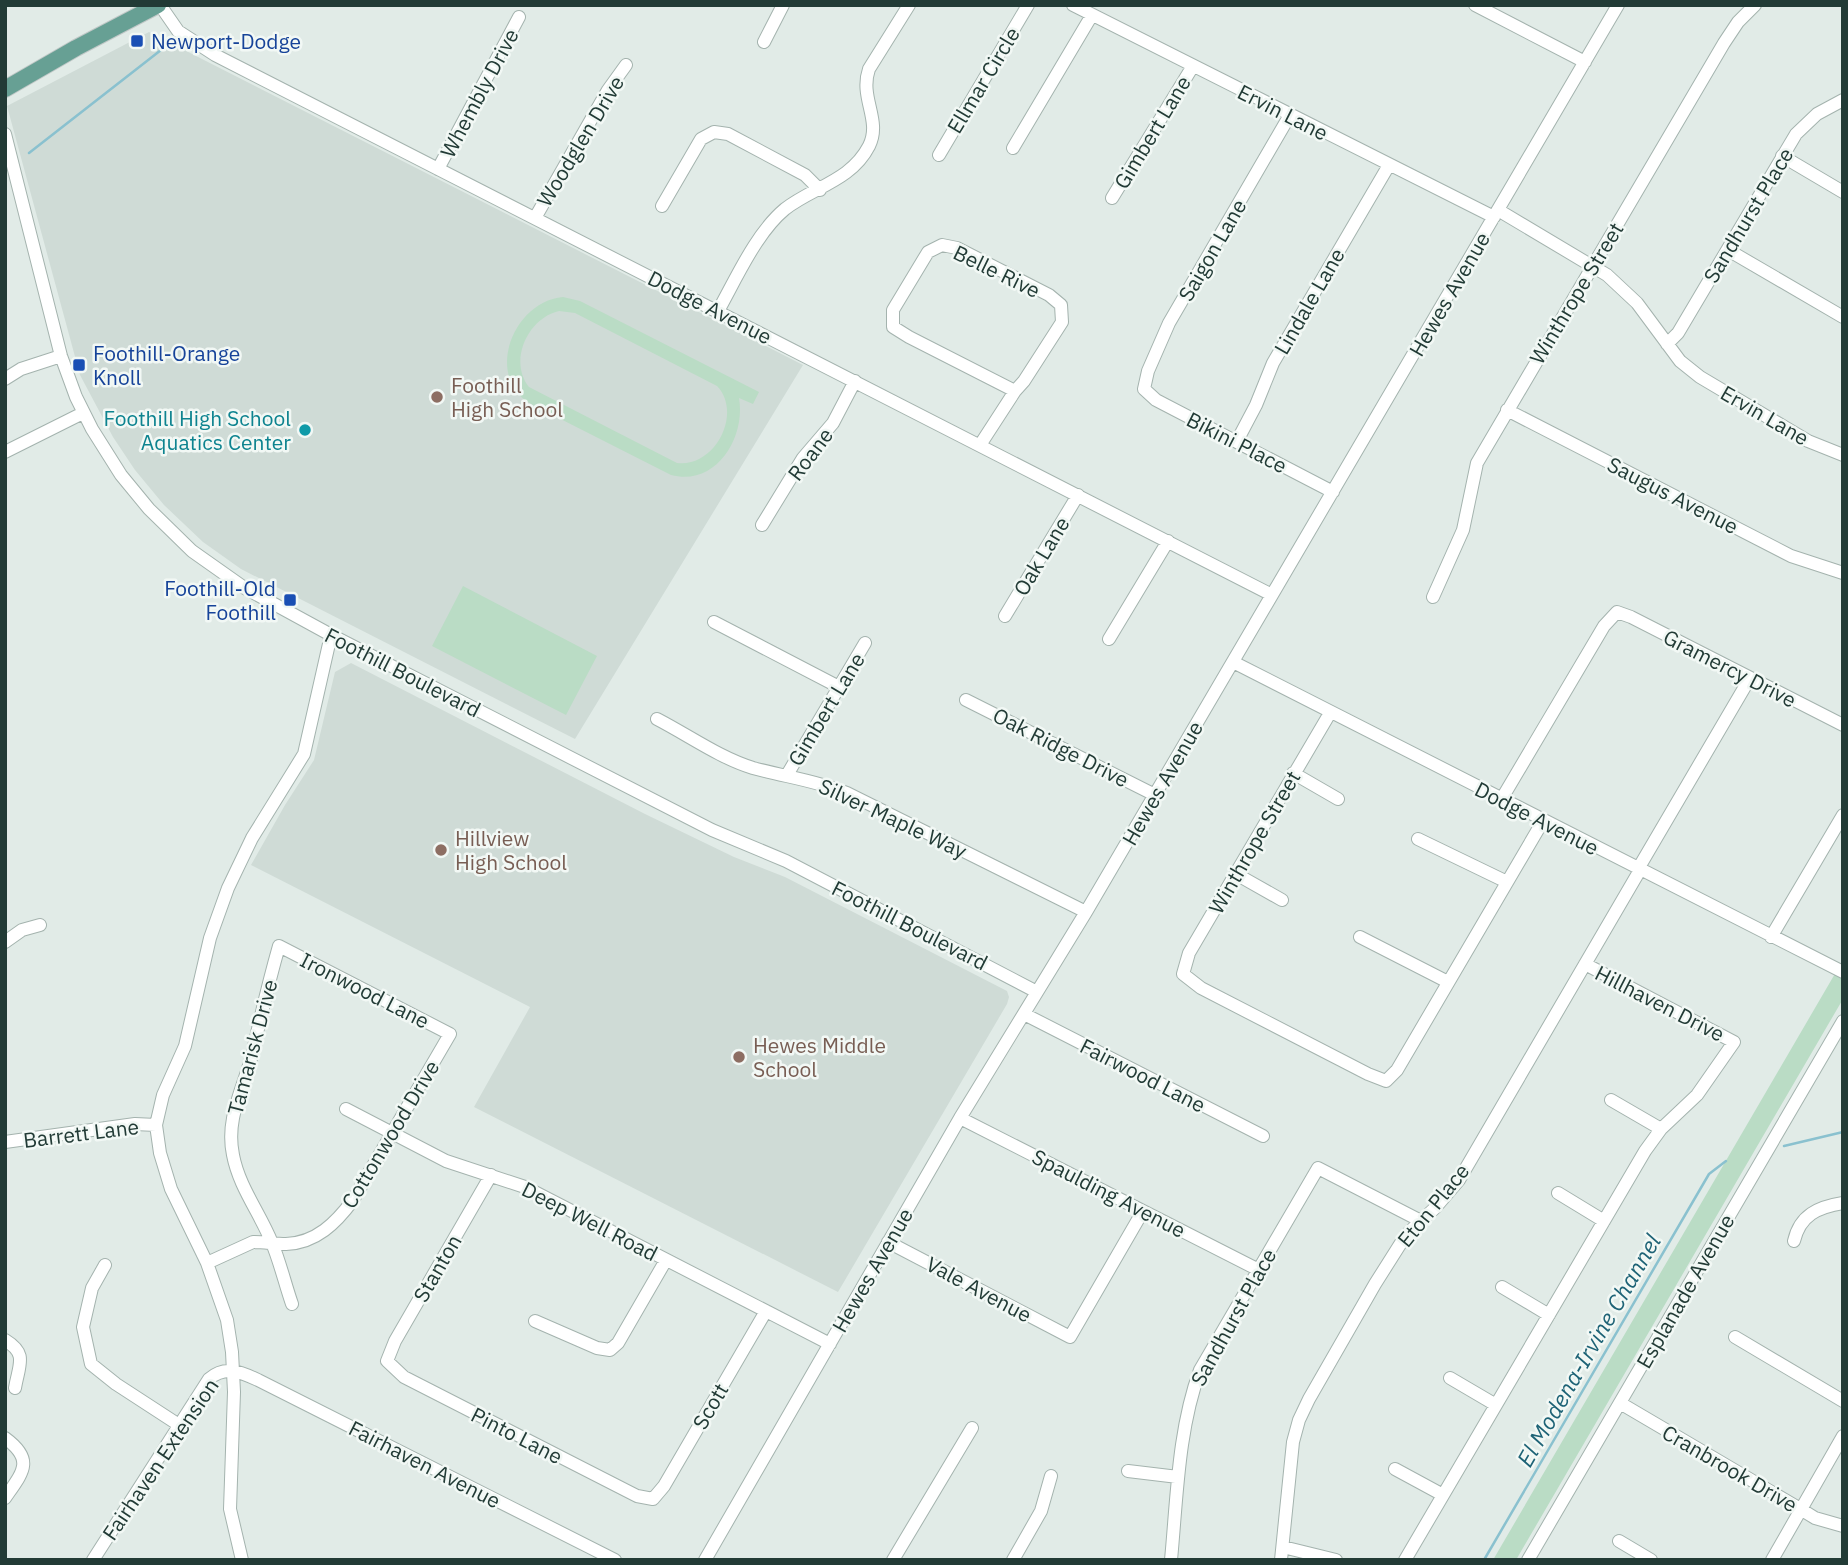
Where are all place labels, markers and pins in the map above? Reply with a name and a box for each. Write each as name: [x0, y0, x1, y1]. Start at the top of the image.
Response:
place label: Newport-Dodge: [151, 27, 301, 55]
marker: Newport-Dodge: [129, 33, 145, 49]
place label: Foothill-Orange Knoll: [93, 339, 240, 391]
marker: Foothill-Orange Knoll: [71, 357, 87, 373]
place label: Foothill High School: [451, 371, 563, 423]
marker: Foothill High School: [429, 389, 445, 405]
place label: Foothill High School Aquatics Center: [103, 404, 291, 456]
marker: Foothill High School Aquatics Center: [297, 422, 313, 438]
place label: Foothill-Old Foothill: [164, 574, 276, 626]
marker: Foothill-Old Foothill: [282, 592, 298, 608]
place label: Hillview High School: [455, 824, 567, 876]
marker: Hillview High School: [433, 842, 449, 858]
place label: Hewes Middle School: [753, 1031, 886, 1083]
marker: Hewes Middle School: [731, 1049, 747, 1065]

